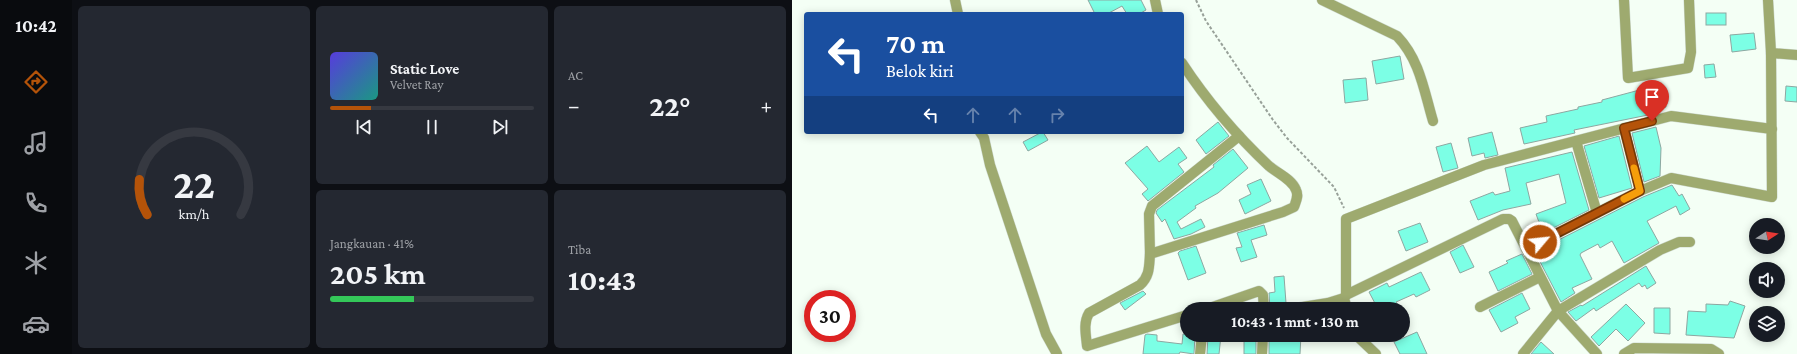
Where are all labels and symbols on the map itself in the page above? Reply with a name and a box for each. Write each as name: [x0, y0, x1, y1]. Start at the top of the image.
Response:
pin: [1635, 80, 1669, 121]
north arrow: [1749, 218, 1785, 254]
position arrow: [1519, 221, 1561, 263]
speed limit sign: 30: [804, 290, 856, 342]

